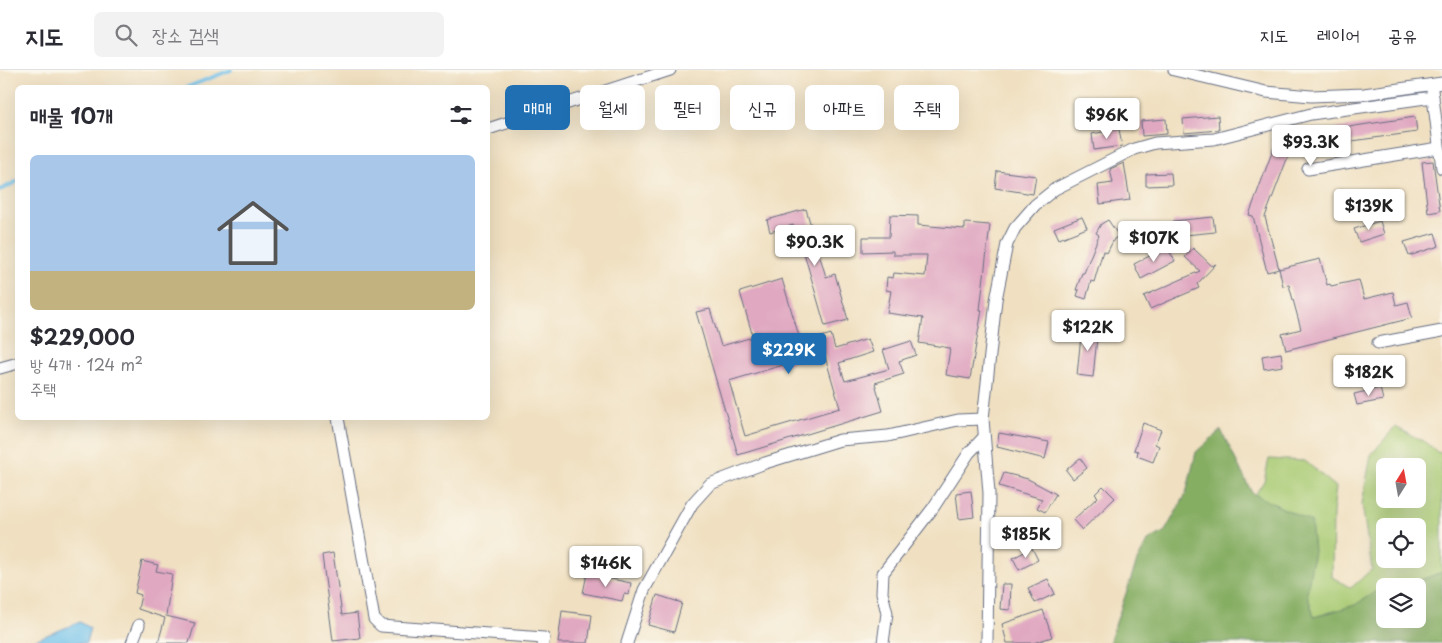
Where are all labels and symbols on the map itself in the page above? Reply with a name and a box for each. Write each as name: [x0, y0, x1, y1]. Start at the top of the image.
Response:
pin: $96K: [1077, 98, 1137, 140]
pin: $93.3K: [1270, 124, 1352, 167]
pin: $139K: [1334, 189, 1404, 231]
pin: $107K: [1119, 220, 1189, 263]
pin: $90.3K: [774, 224, 856, 267]
pin: $122K: [1053, 310, 1123, 352]
pin: $229K: [754, 332, 824, 375]
pin: $182K: [1334, 354, 1404, 397]
north arrow: [1376, 458, 1426, 508]
pin: $185K: [991, 516, 1061, 559]
pin: $146K: [571, 546, 641, 588]

